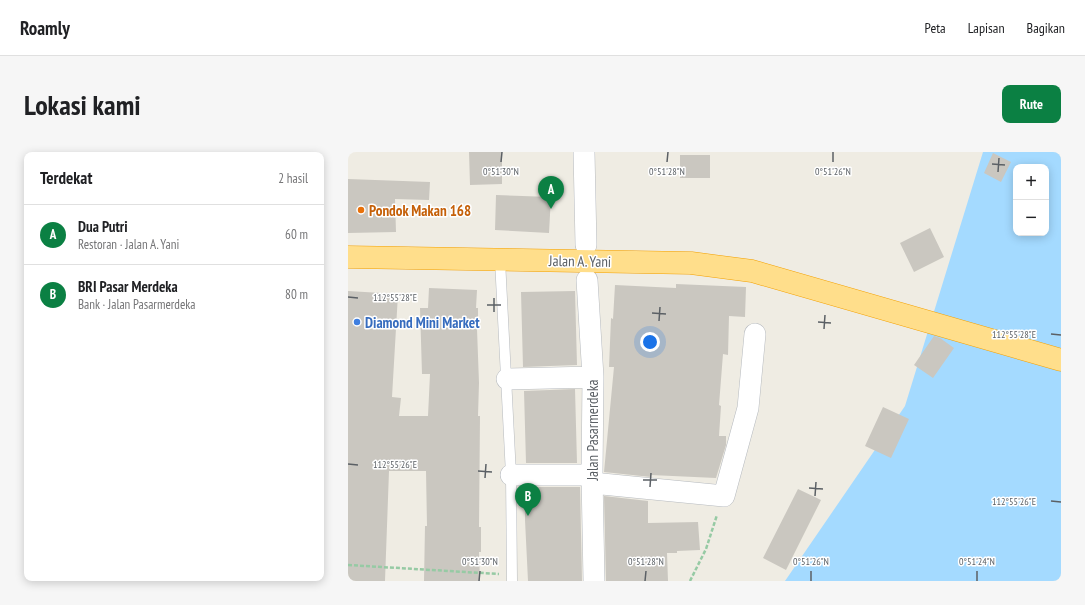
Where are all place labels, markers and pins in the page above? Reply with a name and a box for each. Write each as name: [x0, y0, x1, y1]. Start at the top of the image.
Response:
pin: A: [538, 176, 564, 209]
place label: Pondok Makan 168: [369, 201, 471, 220]
marker: Pondok Makan 168: [356, 205, 366, 215]
place label: Diamond Mini Market: [365, 313, 480, 332]
marker: Diamond Mini Market: [352, 317, 362, 327]
pin: B: [515, 483, 541, 516]

